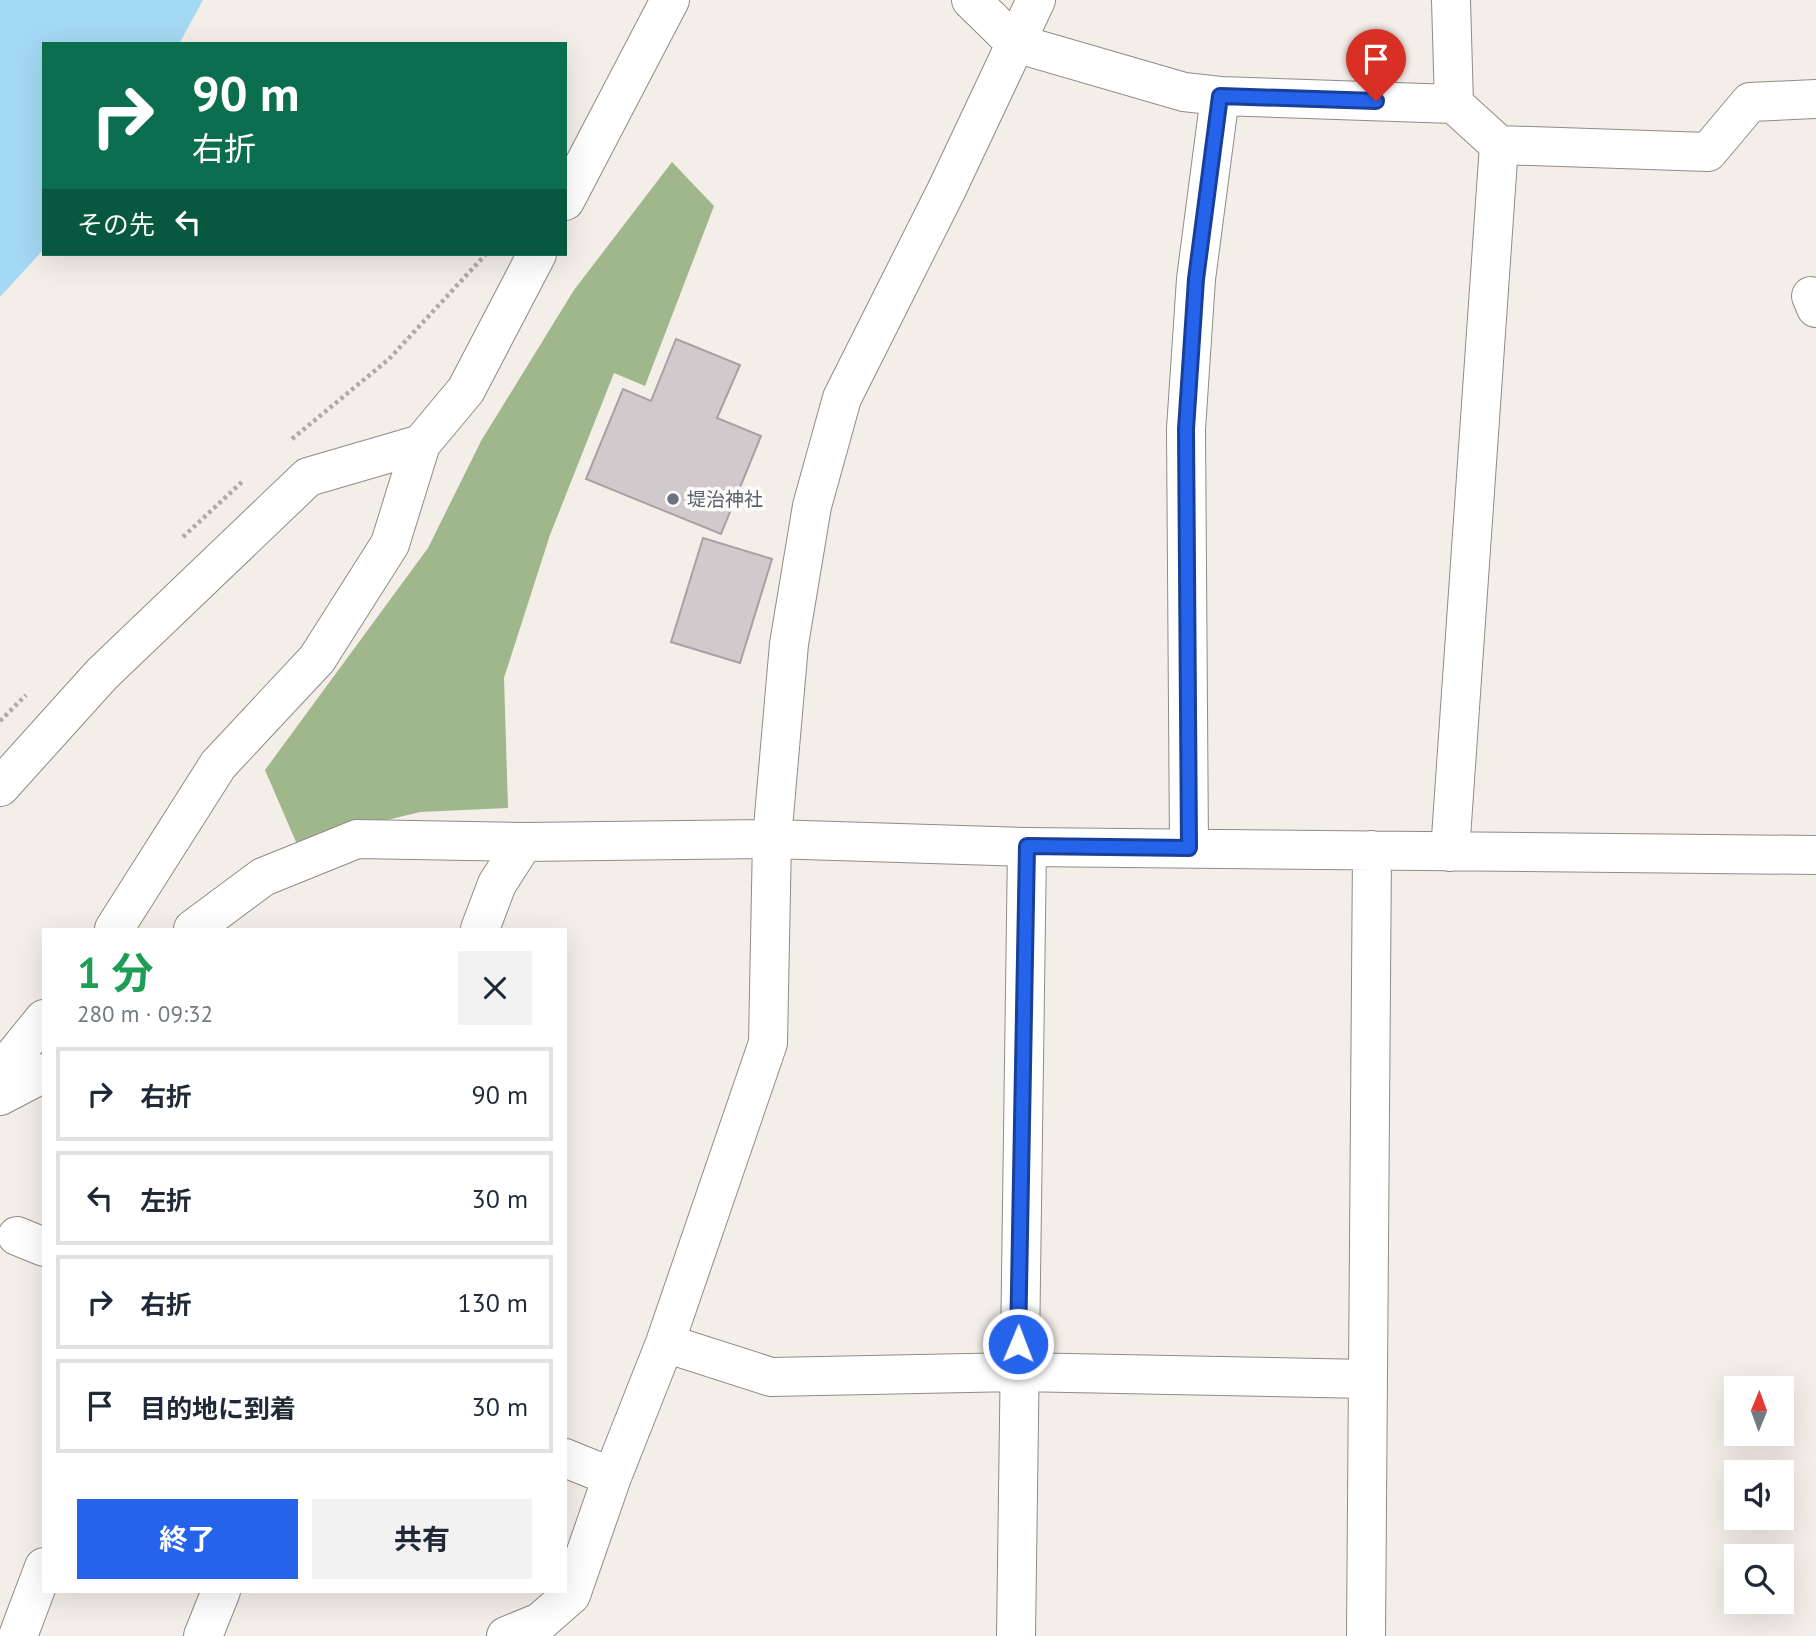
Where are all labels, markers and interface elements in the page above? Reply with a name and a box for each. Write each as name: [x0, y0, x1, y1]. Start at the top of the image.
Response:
pin: [1346, 29, 1406, 101]
icon: arrive: [1357, 40, 1395, 78]
text: 90 m: [192, 61, 299, 125]
icon: right: [77, 70, 168, 161]
text: 右折: [192, 127, 256, 169]
icon: left: [169, 203, 207, 241]
text: その先: [77, 208, 155, 241]
place label: 堤治神社: [687, 487, 763, 511]
marker: 堤治神社: [665, 491, 681, 507]
text: 1 分: [77, 945, 153, 1000]
button: close: [458, 951, 532, 1025]
text: 280 m · 09:32: [77, 999, 213, 1028]
icon: right: [81, 1075, 119, 1113]
text: 90 m: [472, 1078, 528, 1111]
text: 右折: [140, 1080, 192, 1113]
icon: left: [81, 1179, 119, 1217]
text: 30 m: [472, 1182, 528, 1215]
text: 左折: [140, 1184, 192, 1217]
icon: right: [81, 1283, 119, 1321]
text: 130 m: [457, 1286, 528, 1319]
text: 右折: [140, 1288, 192, 1321]
position arrow: [981, 1307, 1055, 1381]
north arrow: [1724, 1376, 1794, 1446]
map controls: [1724, 1376, 1794, 1614]
icon: arrive: [81, 1387, 119, 1425]
text: 30 m: [472, 1390, 528, 1423]
text: 目的地に到着: [140, 1392, 296, 1425]
button: sound: [1724, 1460, 1794, 1530]
button: 終了: [77, 1499, 298, 1579]
button: 共有: [312, 1499, 532, 1579]
button: search: [1724, 1544, 1794, 1614]

